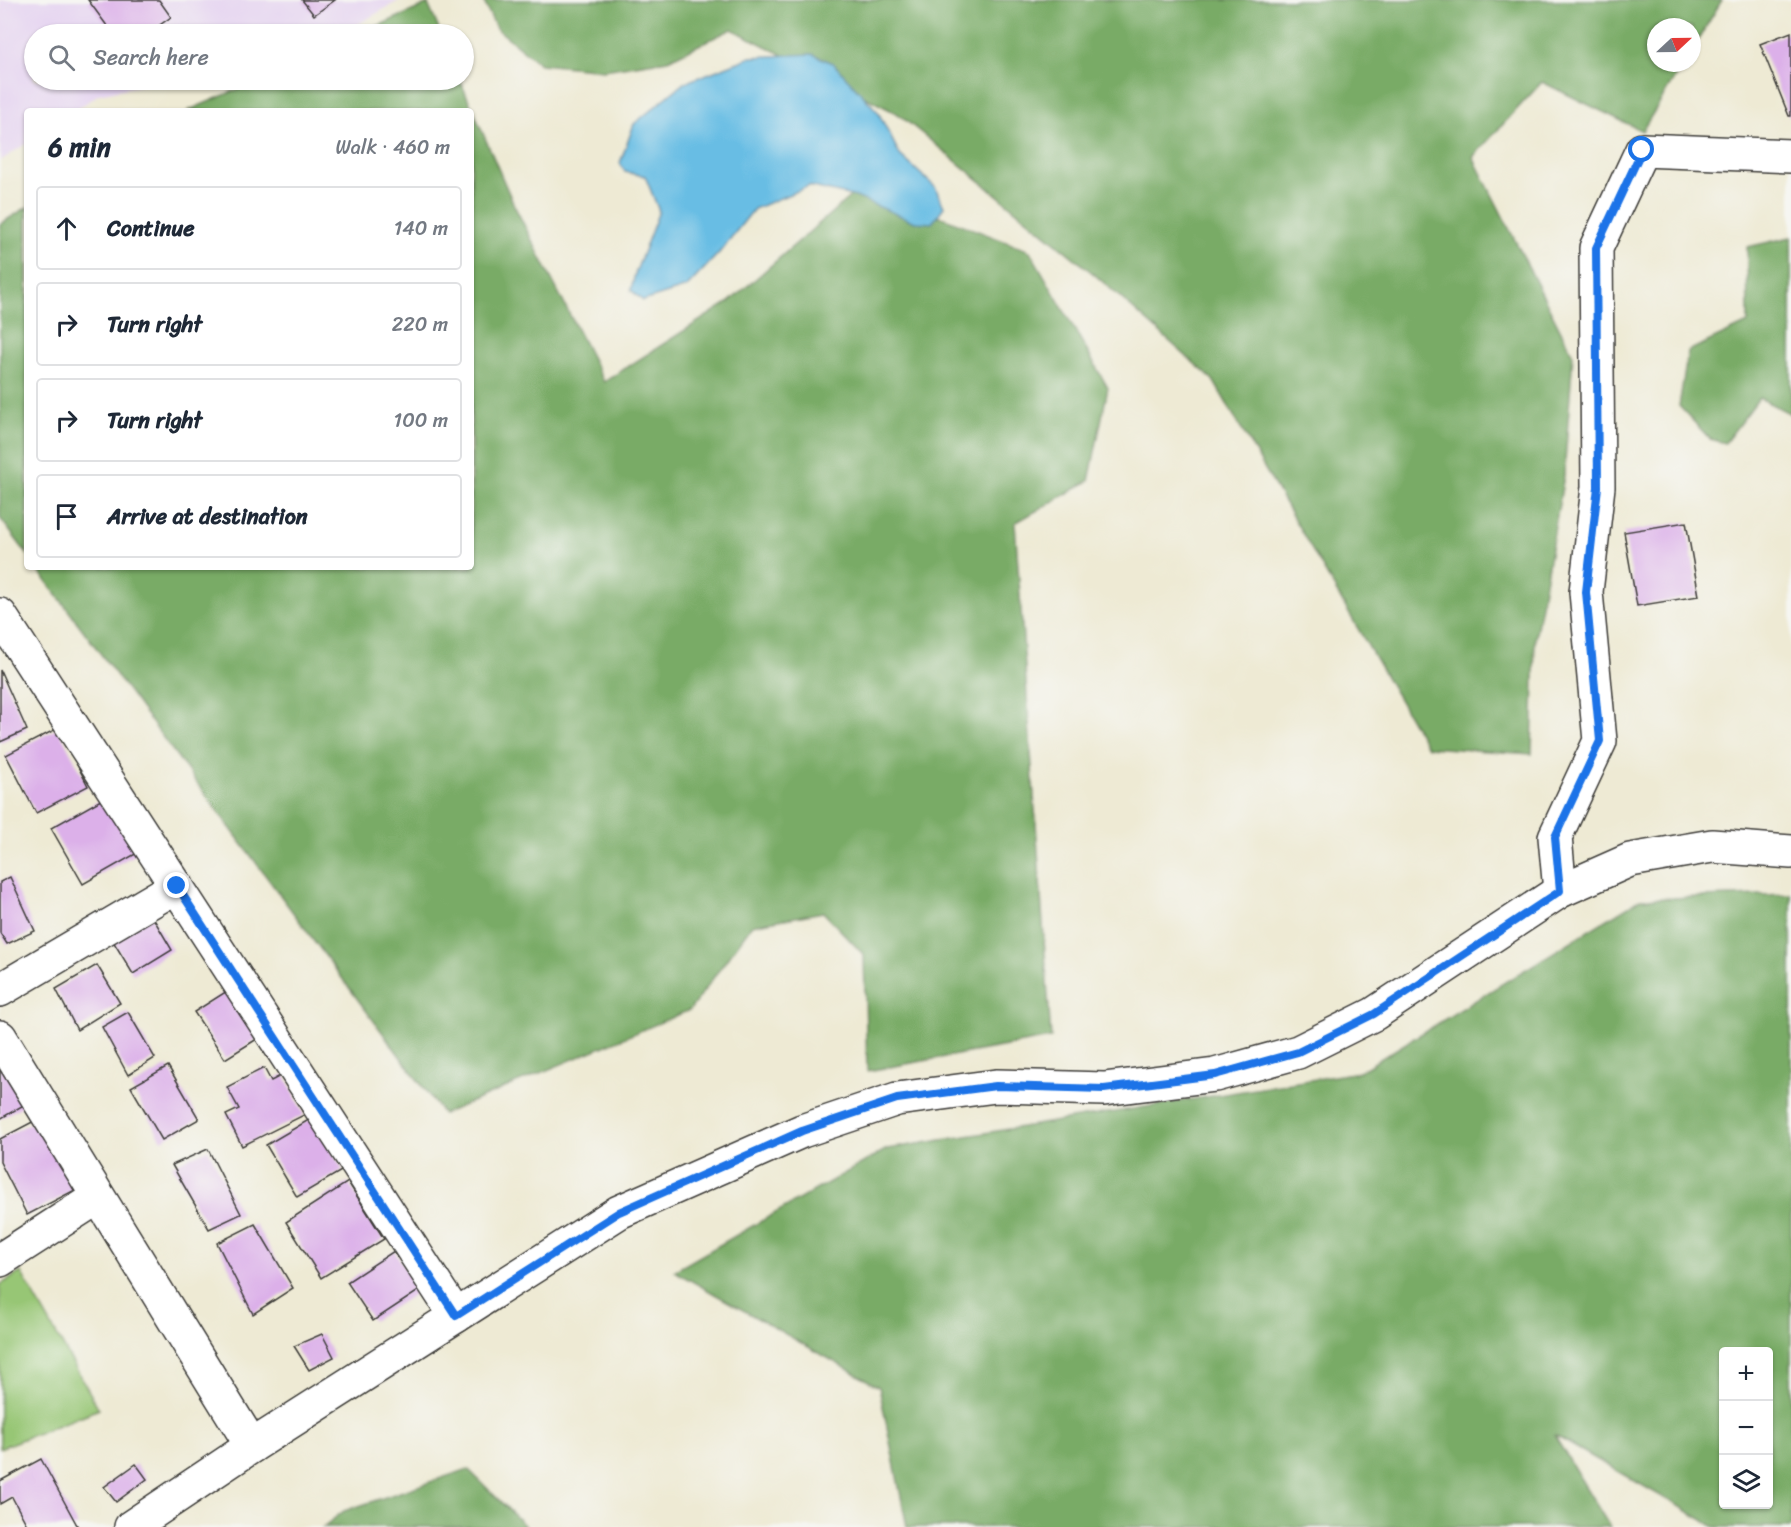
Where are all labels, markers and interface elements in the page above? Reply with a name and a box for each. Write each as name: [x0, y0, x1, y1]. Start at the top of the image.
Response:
north arrow: [1647, 18, 1701, 72]
search box: [24, 24, 474, 90]
text: Search here: [93, 38, 209, 77]
icon: search: [45, 41, 78, 74]
text: 6 min: [48, 124, 111, 170]
text: Walk · 460 m: [335, 130, 450, 165]
route start: [1628, 136, 1654, 162]
text: Continue: [107, 209, 195, 248]
text: 140 m: [394, 211, 448, 246]
icon: ahead: [50, 212, 83, 245]
text: Turn right: [107, 305, 202, 344]
text: 220 m: [392, 307, 448, 342]
icon: right: [50, 308, 83, 341]
text: Turn right: [107, 401, 202, 440]
text: 100 m: [394, 403, 448, 438]
icon: right: [50, 404, 83, 437]
text: Arrive at destination: [107, 497, 308, 536]
icon: arrive: [50, 500, 83, 533]
route end: [163, 872, 189, 898]
map controls: [1719, 1347, 1773, 1509]
button: +: [1719, 1347, 1773, 1401]
button: −: [1719, 1401, 1773, 1455]
button: layers: [1719, 1455, 1773, 1509]

